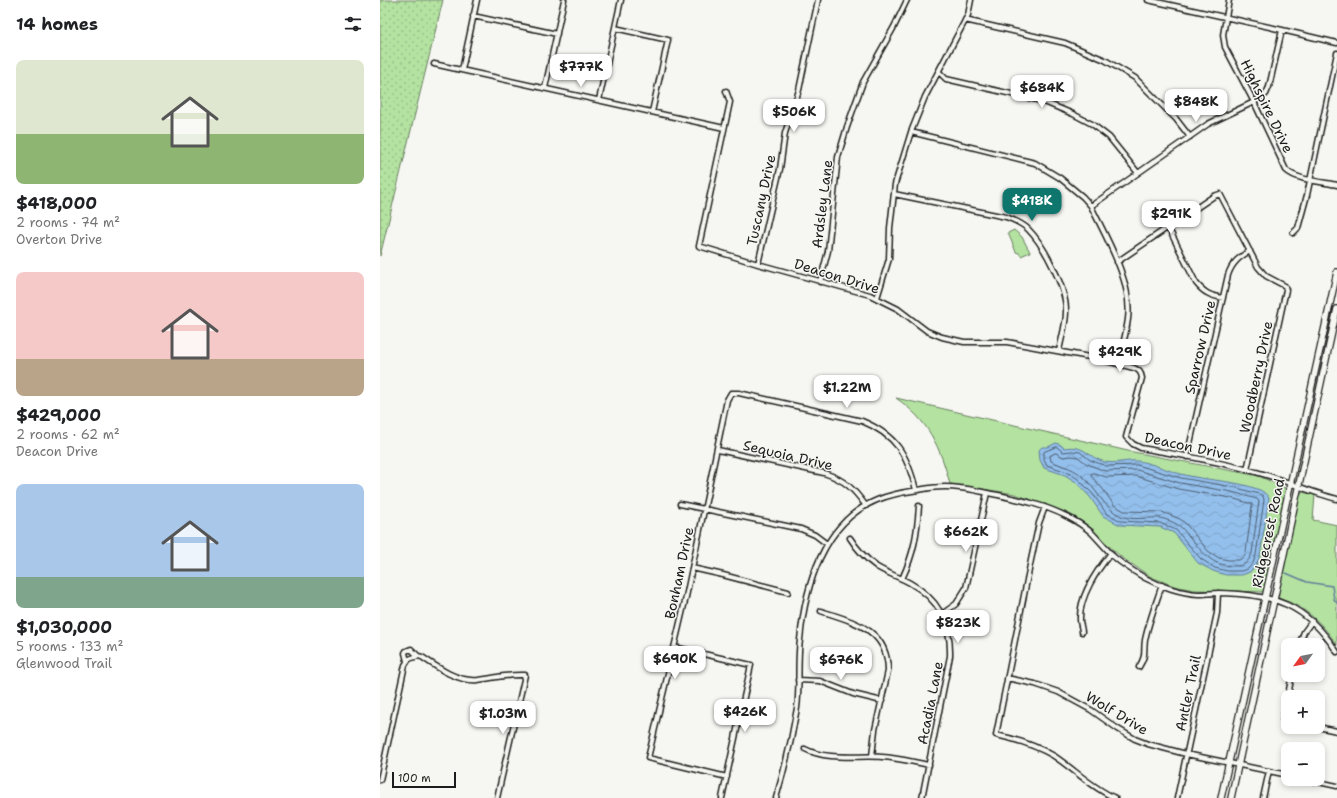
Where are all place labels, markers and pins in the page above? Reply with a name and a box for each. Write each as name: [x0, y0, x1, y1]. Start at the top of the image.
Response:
pin: $777K: [553, 54, 609, 88]
pin: $684K: [1014, 75, 1070, 109]
pin: $848K: [1168, 89, 1224, 123]
pin: $506K: [766, 99, 822, 133]
pin: $418K: [1004, 188, 1060, 222]
pin: $291K: [1143, 201, 1199, 235]
pin: $429K: [1092, 339, 1148, 373]
pin: $1.22M: [814, 375, 880, 409]
pin: $662K: [938, 519, 994, 553]
pin: $823K: [930, 610, 986, 644]
pin: $690K: [647, 646, 703, 680]
pin: $676K: [813, 647, 869, 681]
pin: $426K: [717, 699, 773, 733]
pin: $1.03M: [470, 701, 536, 735]

